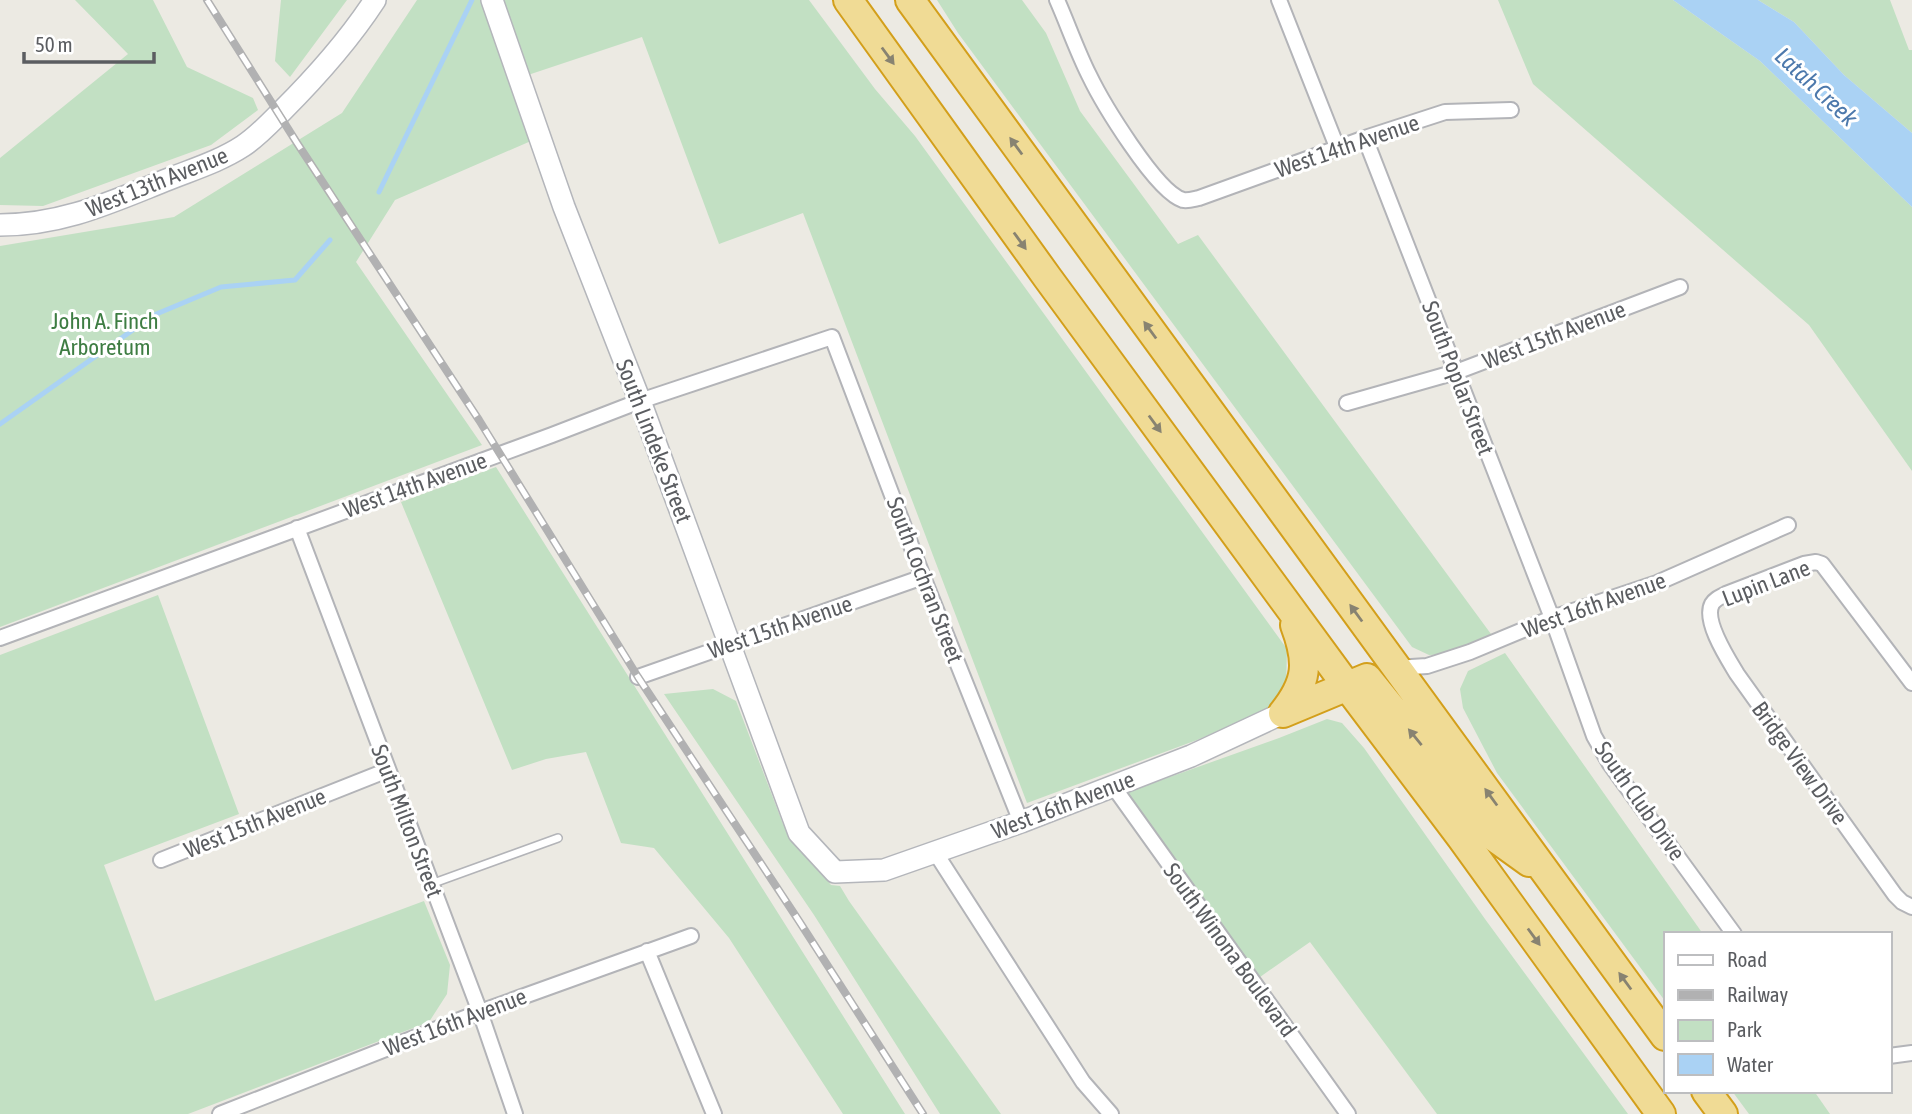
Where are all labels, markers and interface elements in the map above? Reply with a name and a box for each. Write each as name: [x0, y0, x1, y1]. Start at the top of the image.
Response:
scale bar: [24, 21, 154, 65]
text: 50 m: [35, 32, 73, 56]
water label: Latah Creek: [1770, 42, 1863, 132]
one-way arrow: [881, 46, 895, 65]
street label: West 14th Avenue: [1272, 109, 1422, 183]
one-way arrow: [1009, 137, 1023, 155]
street label: West 13th Avenue: [82, 142, 232, 222]
one-way arrow: [1013, 231, 1028, 249]
street label: West 15th Avenue: [1479, 296, 1629, 374]
street label: South Poplar Street: [1417, 298, 1499, 458]
park label: John A. Finch Arboretum: [51, 308, 159, 360]
one-way arrow: [1143, 321, 1157, 339]
street label: South Lindeke Street: [611, 356, 697, 526]
one-way arrow: [1148, 415, 1162, 433]
street label: West 14th Avenue: [340, 447, 490, 523]
street label: South Cochran Street: [881, 494, 969, 666]
street label: Lupin Lane: [1719, 554, 1813, 612]
street label: West 16th Avenue: [1519, 567, 1669, 643]
street label: West 15th Avenue: [705, 590, 855, 664]
one-way arrow: [1349, 604, 1363, 622]
street label: Bridge View Drive: [1747, 697, 1853, 829]
one-way arrow: [1407, 729, 1422, 747]
street label: South Club Drive: [1590, 737, 1690, 865]
street label: South Milton Street: [366, 741, 448, 901]
street label: West 16th Avenue: [988, 766, 1138, 844]
street label: West 15th Avenue: [180, 783, 330, 863]
one-way arrow: [1484, 788, 1498, 806]
street label: South Winona Boulevard: [1158, 858, 1302, 1042]
one-way arrow: [1526, 928, 1541, 946]
legend: [1664, 932, 1891, 1093]
text: Road: [1727, 947, 1767, 971]
one-way arrow: [1618, 971, 1632, 990]
text: Railway: [1727, 982, 1789, 1006]
street label: West 16th Avenue: [380, 983, 530, 1061]
text: Park: [1727, 1017, 1762, 1041]
text: Water: [1727, 1052, 1774, 1076]

